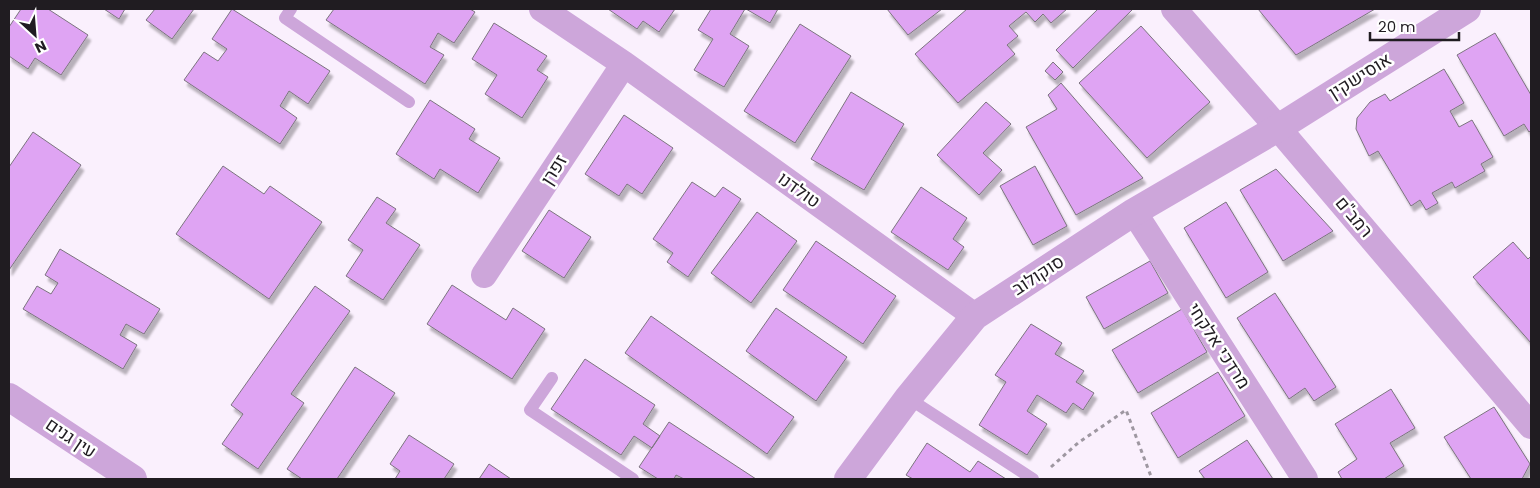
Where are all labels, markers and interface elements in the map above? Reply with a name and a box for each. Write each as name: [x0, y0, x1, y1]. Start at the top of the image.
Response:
north arrow: [10, 10, 60, 60]
scale bar: [1370, 10, 1459, 42]
text: 20 m: [1378, 16, 1416, 37]
text: N: [32, 35, 50, 58]
street label: אוסישקין: [1323, 46, 1396, 105]
street label: זפרן: [534, 150, 573, 190]
street label: טולדנו: [773, 166, 826, 213]
street label: רמב"ם: [1330, 191, 1379, 243]
street label: סוקולוב: [1007, 248, 1069, 301]
street label: מרדכי אלקחי: [1182, 298, 1257, 394]
street label: עין גנים: [41, 412, 102, 464]

